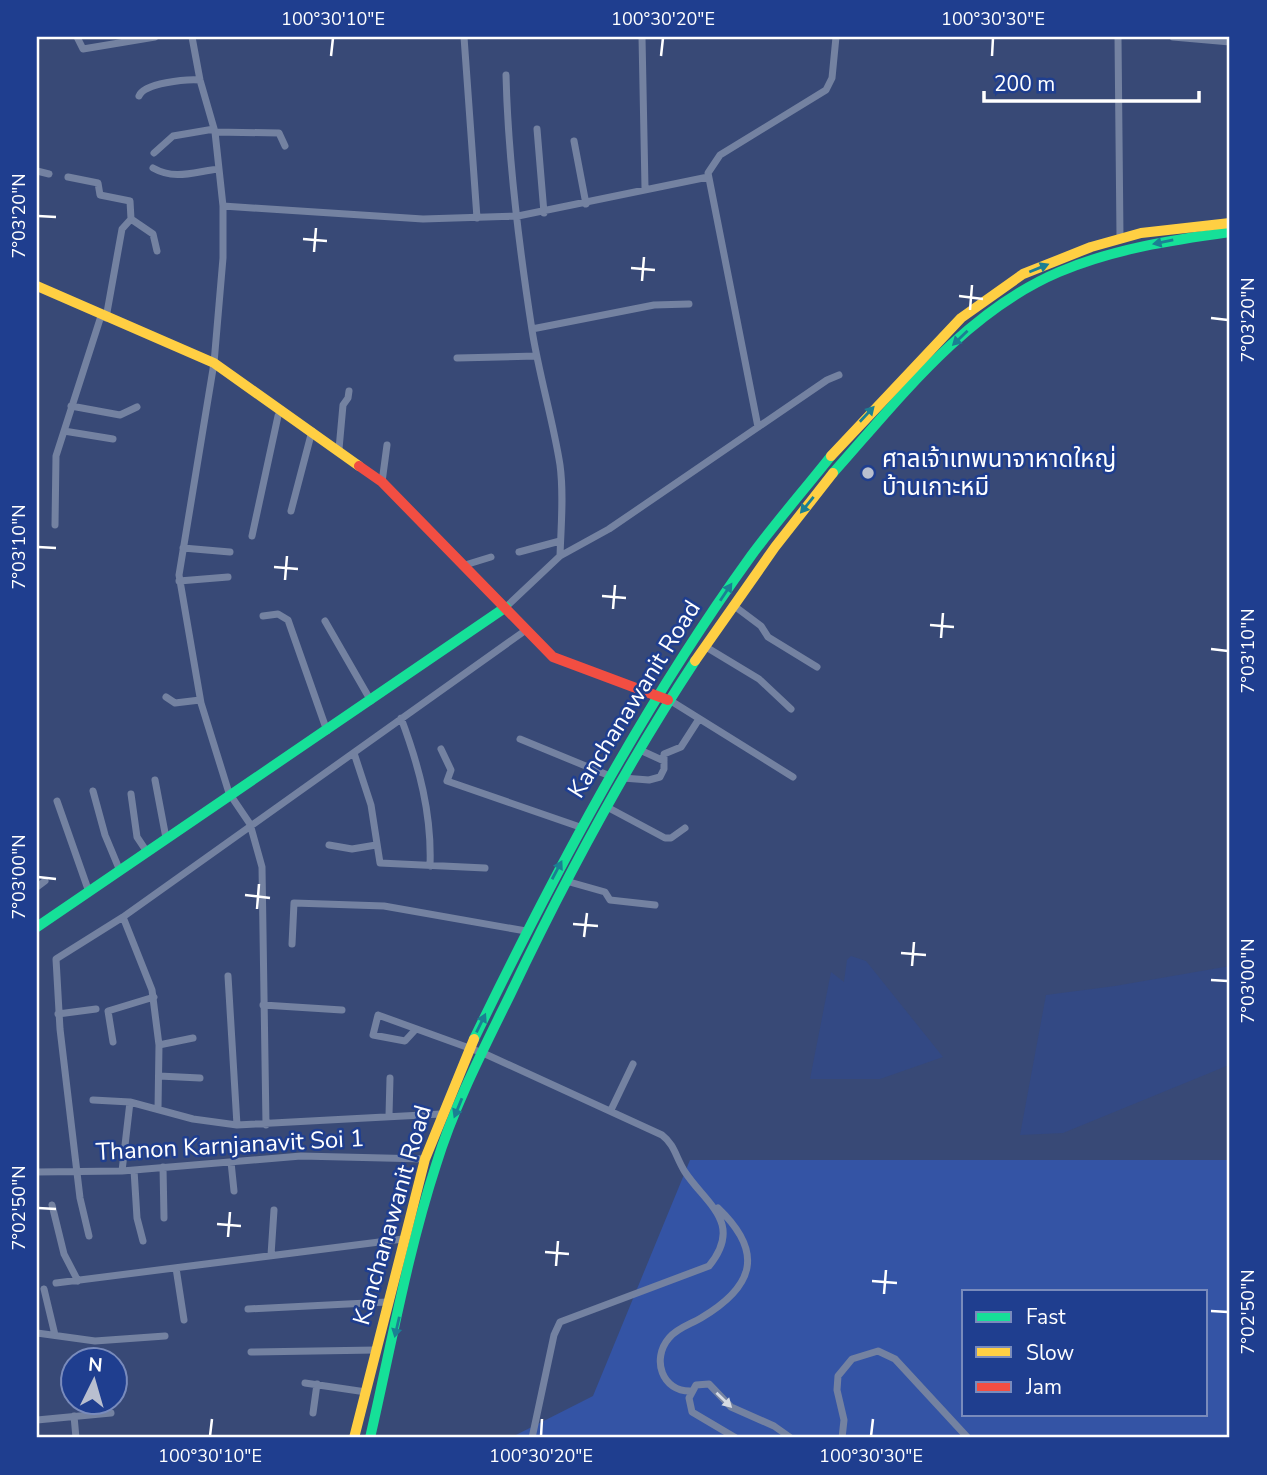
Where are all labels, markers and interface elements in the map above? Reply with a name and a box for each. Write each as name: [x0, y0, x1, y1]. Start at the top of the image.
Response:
text: 100°30'10"E: [281, 7, 385, 31]
text: 100°30'20"E: [611, 7, 715, 31]
text: 100°30'30"E: [941, 7, 1045, 31]
scale bar: [984, 60, 1199, 104]
text: 200 m: [994, 70, 1055, 98]
text: 7°03'20"N: [7, 173, 31, 259]
one-way arrow: [1152, 237, 1174, 248]
one-way arrow: [1029, 262, 1050, 273]
text: 7°03'20"N: [1236, 277, 1260, 363]
one-way arrow: [952, 329, 969, 346]
one-way arrow: [859, 406, 875, 423]
place label: ศาลเจ้าเทพนาจาหาดใหญ่ บ้านเกาะหมี: [882, 443, 1116, 503]
marker: ศาลเจ้าเทพนาจาหาดใหญ่ บ้านเกาะหมี: [860, 465, 876, 481]
one-way arrow: [800, 497, 815, 514]
text: 7°03'10"N: [7, 504, 31, 590]
one-way arrow: [720, 582, 733, 602]
street label: Kanchanawanit Road: [560, 594, 708, 804]
text: 7°03'10"N: [1236, 608, 1260, 694]
text: 7°03'00"N: [7, 834, 31, 920]
one-way arrow: [551, 860, 562, 880]
text: 7°03'00"N: [1236, 938, 1260, 1024]
one-way arrow: [475, 1013, 487, 1033]
one-way arrow: [453, 1098, 464, 1119]
street label: Kanchanawanit Road: [345, 1101, 439, 1329]
street label: Thanon Karnjanavit Soi 1: [95, 1122, 365, 1168]
text: 7°02'50"N: [7, 1165, 31, 1251]
text: 7°02'50"N: [1236, 1269, 1260, 1355]
legend: [962, 1290, 1208, 1416]
text: Fast: [1026, 1303, 1066, 1331]
one-way arrow: [391, 1316, 402, 1338]
text: Slow: [1026, 1339, 1075, 1367]
north arrow: [60, 1346, 130, 1416]
text: N: [87, 1351, 104, 1379]
text: Jam: [1025, 1373, 1062, 1401]
one-way arrow: [716, 1391, 733, 1408]
text: 100°30'10"E: [158, 1444, 262, 1468]
text: 100°30'20"E: [489, 1444, 593, 1468]
text: 100°30'30"E: [819, 1444, 923, 1468]

